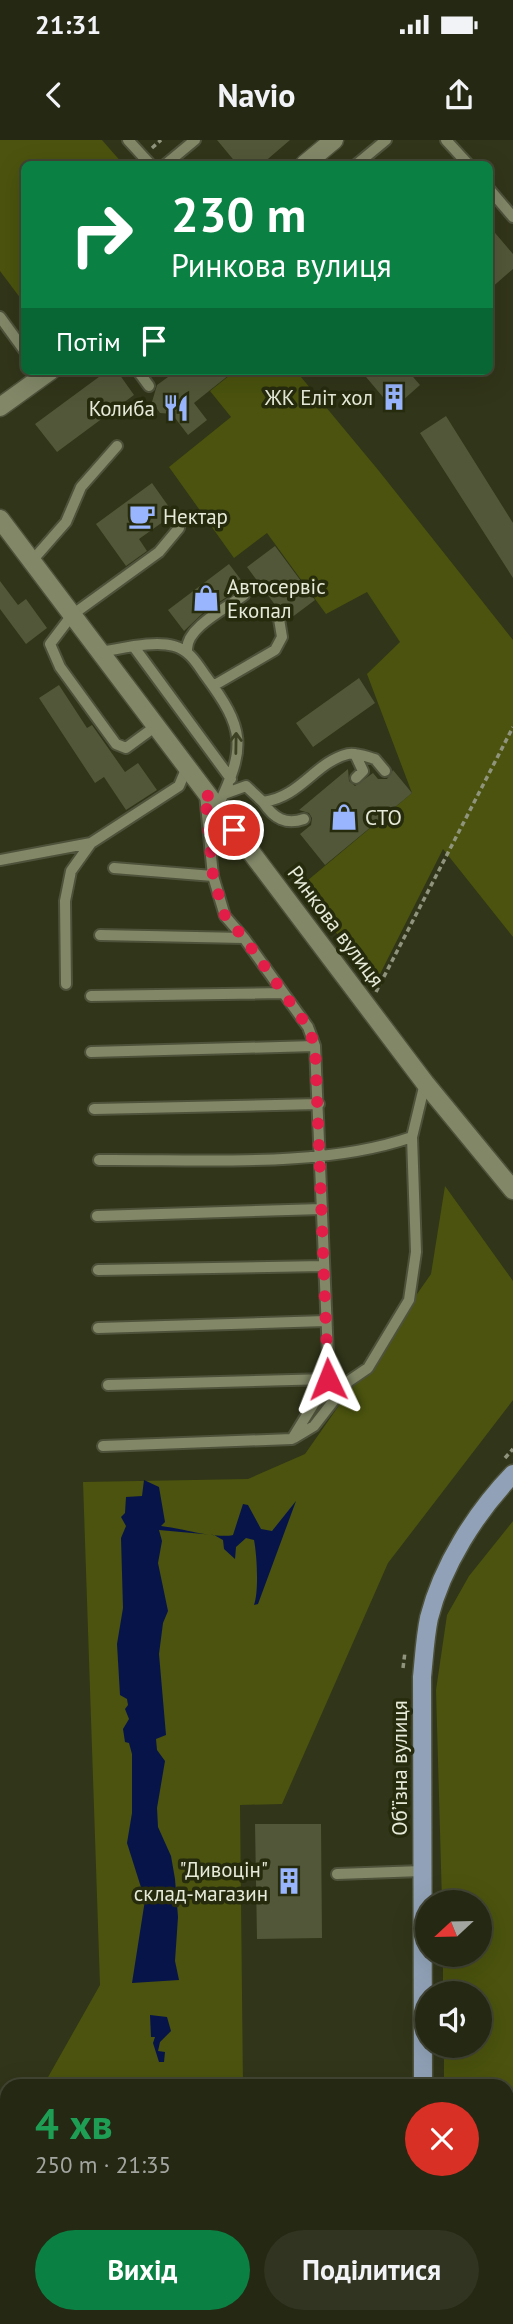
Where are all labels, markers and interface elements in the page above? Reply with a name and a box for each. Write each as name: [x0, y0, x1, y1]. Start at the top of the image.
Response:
text: 21:31: [35, 8, 101, 41]
text: Navio: [218, 74, 295, 116]
icon: back: [35, 76, 73, 114]
icon: share: [440, 76, 478, 114]
text: 230 m: [171, 182, 306, 246]
icon: right: [56, 189, 147, 280]
text: Ринкова вулиця: [171, 244, 392, 286]
icon: arrive: [135, 322, 173, 360]
text: Потім: [56, 325, 121, 358]
building icon: ЖК Еліт хол: [379, 382, 409, 412]
place label: ЖК Еліт хол: [264, 384, 373, 411]
restaurant icon: Колиба: [161, 393, 191, 423]
place label: Колиба: [89, 395, 155, 422]
cafe icon: Нектар: [127, 501, 157, 531]
place label: Нектар: [163, 503, 228, 530]
place label: Автосервіс Екопал: [227, 573, 326, 624]
shop icon: Автосервіс Екопал: [191, 583, 221, 613]
one-way arrow: [229, 732, 243, 755]
pin: [204, 800, 264, 860]
shop icon: СТО: [329, 802, 359, 832]
place label: СТО: [365, 804, 402, 831]
icon: arrive: [215, 811, 253, 849]
street label: Ринкова вулиця: [282, 860, 390, 992]
position arrow: [291, 1342, 365, 1416]
street label: Обʼїзна вулиця: [386, 1700, 413, 1836]
place label: "Дивоцін" склад-магазин: [134, 1856, 268, 1907]
building icon: "Дивоцін" склад-магазин: [274, 1866, 304, 1896]
north arrow: [415, 1890, 492, 1967]
map controls: [415, 1890, 492, 2058]
button: sound: [415, 1981, 492, 2058]
text: 4 хв: [35, 2096, 113, 2151]
button: close: [405, 2102, 479, 2176]
text: 250 m · 21:35: [35, 2150, 171, 2179]
button: Вихід: [35, 2230, 250, 2310]
button: Поділитися: [264, 2230, 479, 2310]

